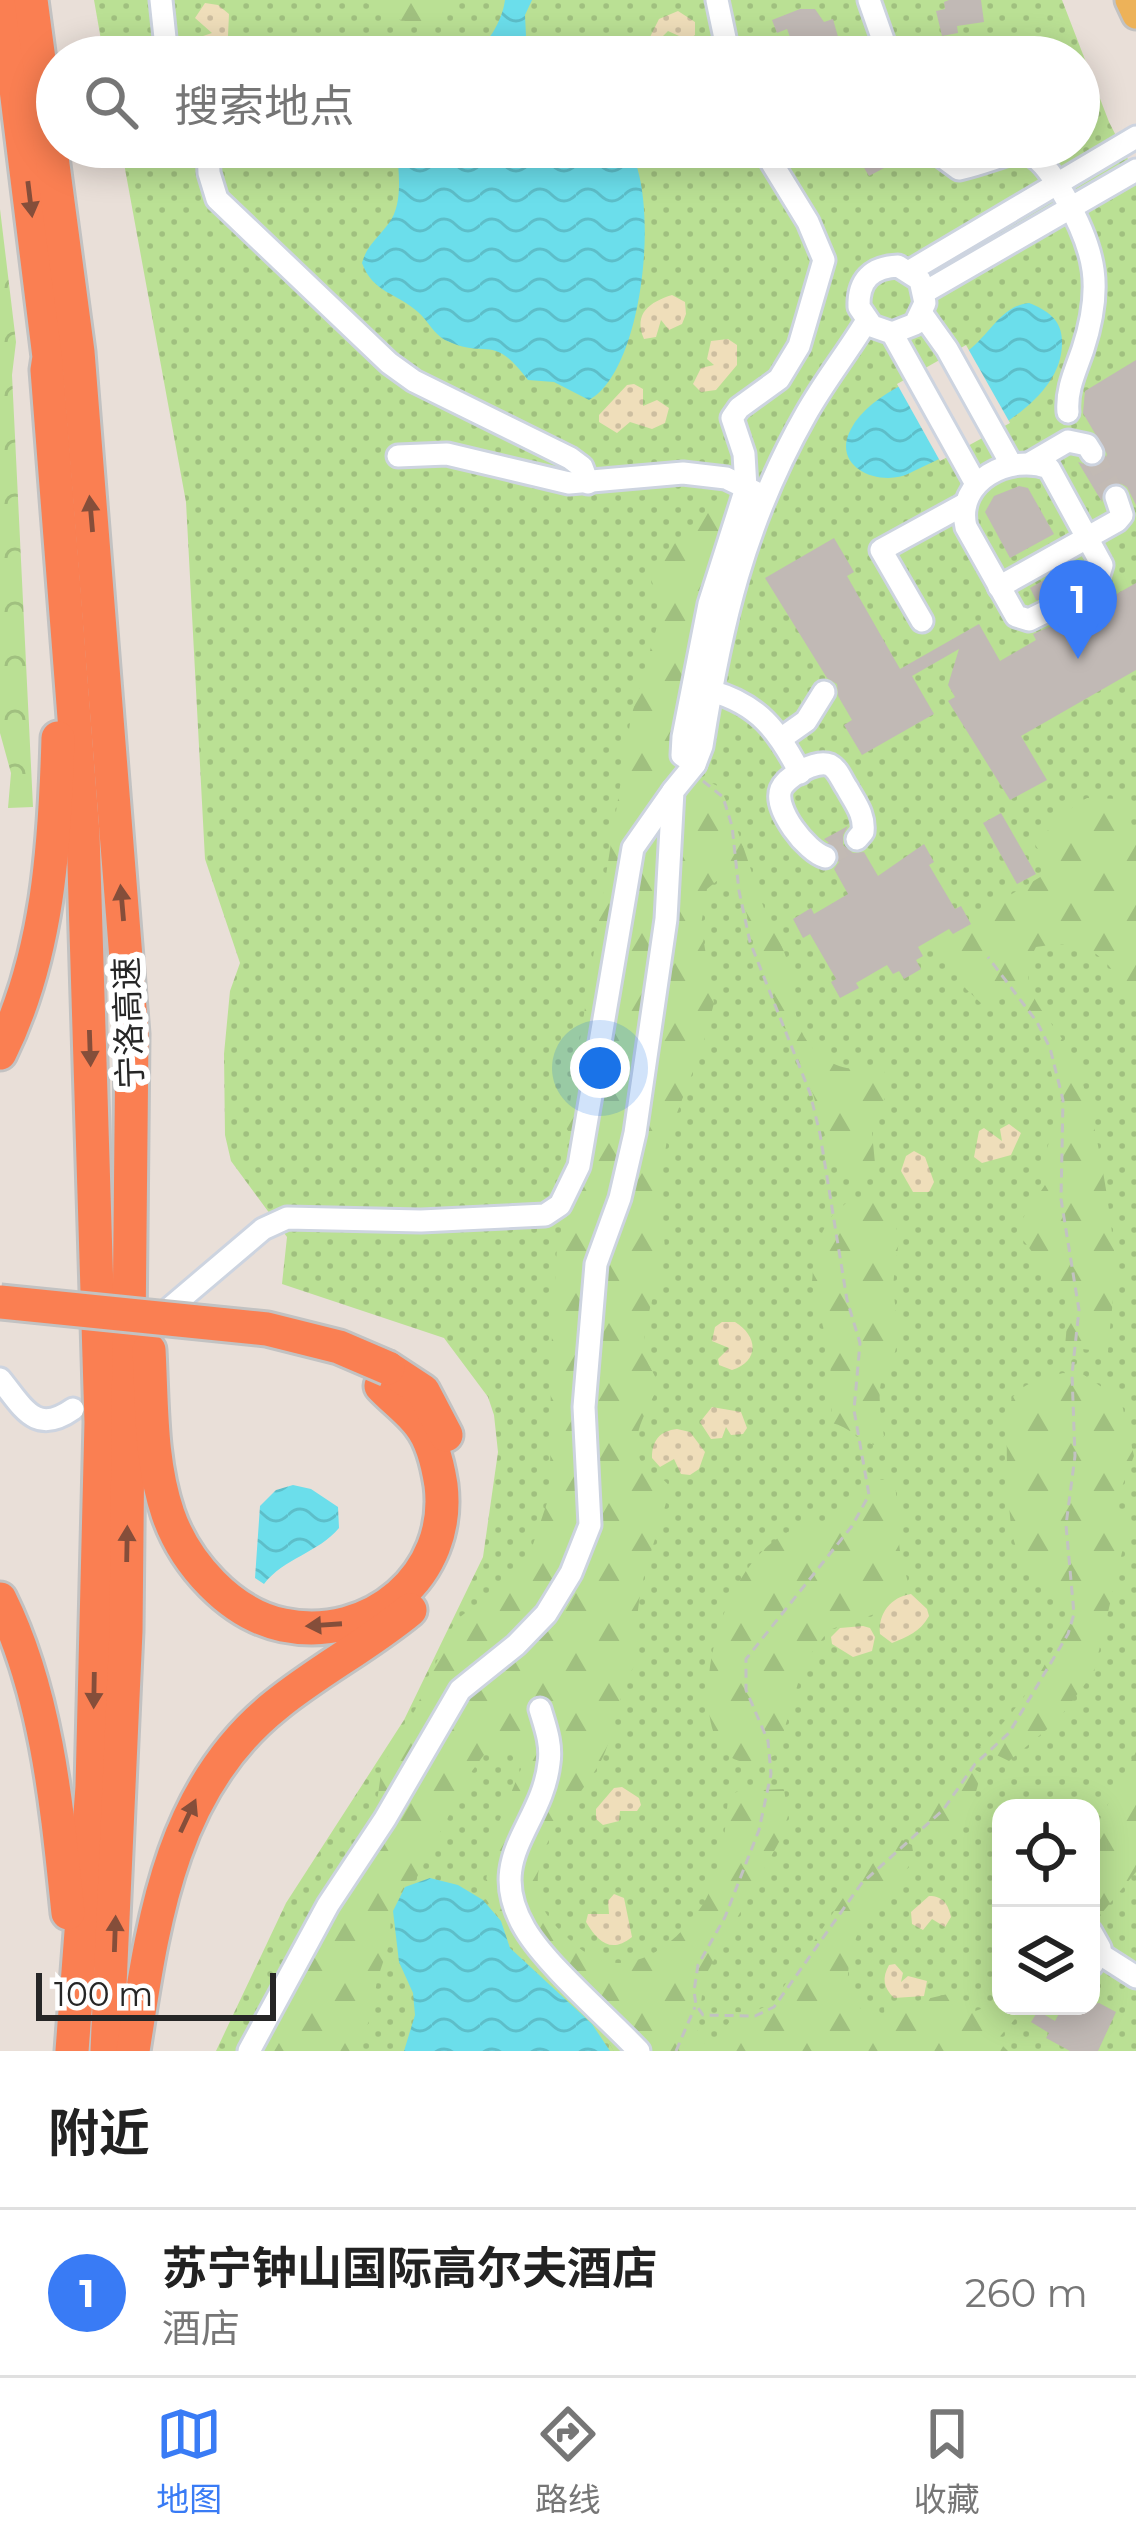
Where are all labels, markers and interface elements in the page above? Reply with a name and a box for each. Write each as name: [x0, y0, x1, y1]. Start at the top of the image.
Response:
search box: [36, 36, 1100, 168]
icon: search: [78, 69, 144, 135]
text: 搜索地点: [174, 78, 354, 133]
one-way arrow: [20, 181, 39, 219]
one-way arrow: [81, 495, 100, 532]
pin: 1: [1039, 560, 1117, 659]
one-way arrow: [112, 884, 131, 921]
street label: 宁洛高速: [106, 956, 150, 1090]
one-way arrow: [81, 1030, 100, 1068]
your location: [570, 1038, 630, 1098]
one-way arrow: [117, 1524, 136, 1562]
one-way arrow: [305, 1616, 342, 1635]
one-way arrow: [85, 1672, 104, 1710]
one-way arrow: [179, 1798, 199, 1833]
map controls: [992, 1799, 1100, 2015]
button: locate: [992, 1799, 1100, 1907]
button: layers: [992, 1907, 1100, 2015]
one-way arrow: [106, 1914, 125, 1952]
scale bar: [36, 1967, 276, 2020]
text: 100 m: [54, 1974, 153, 2014]
text: 附近: [48, 2102, 150, 2164]
text: 苏宁钟山国际高尔夫酒店: [162, 2240, 657, 2295]
text: 1: [79, 2269, 95, 2317]
text: 260 m: [965, 2269, 1088, 2317]
text: 酒店: [162, 2304, 240, 2352]
tab: 地图: [156, 2401, 222, 2521]
tab: 路线: [535, 2401, 601, 2521]
tab: 收藏: [914, 2401, 980, 2521]

